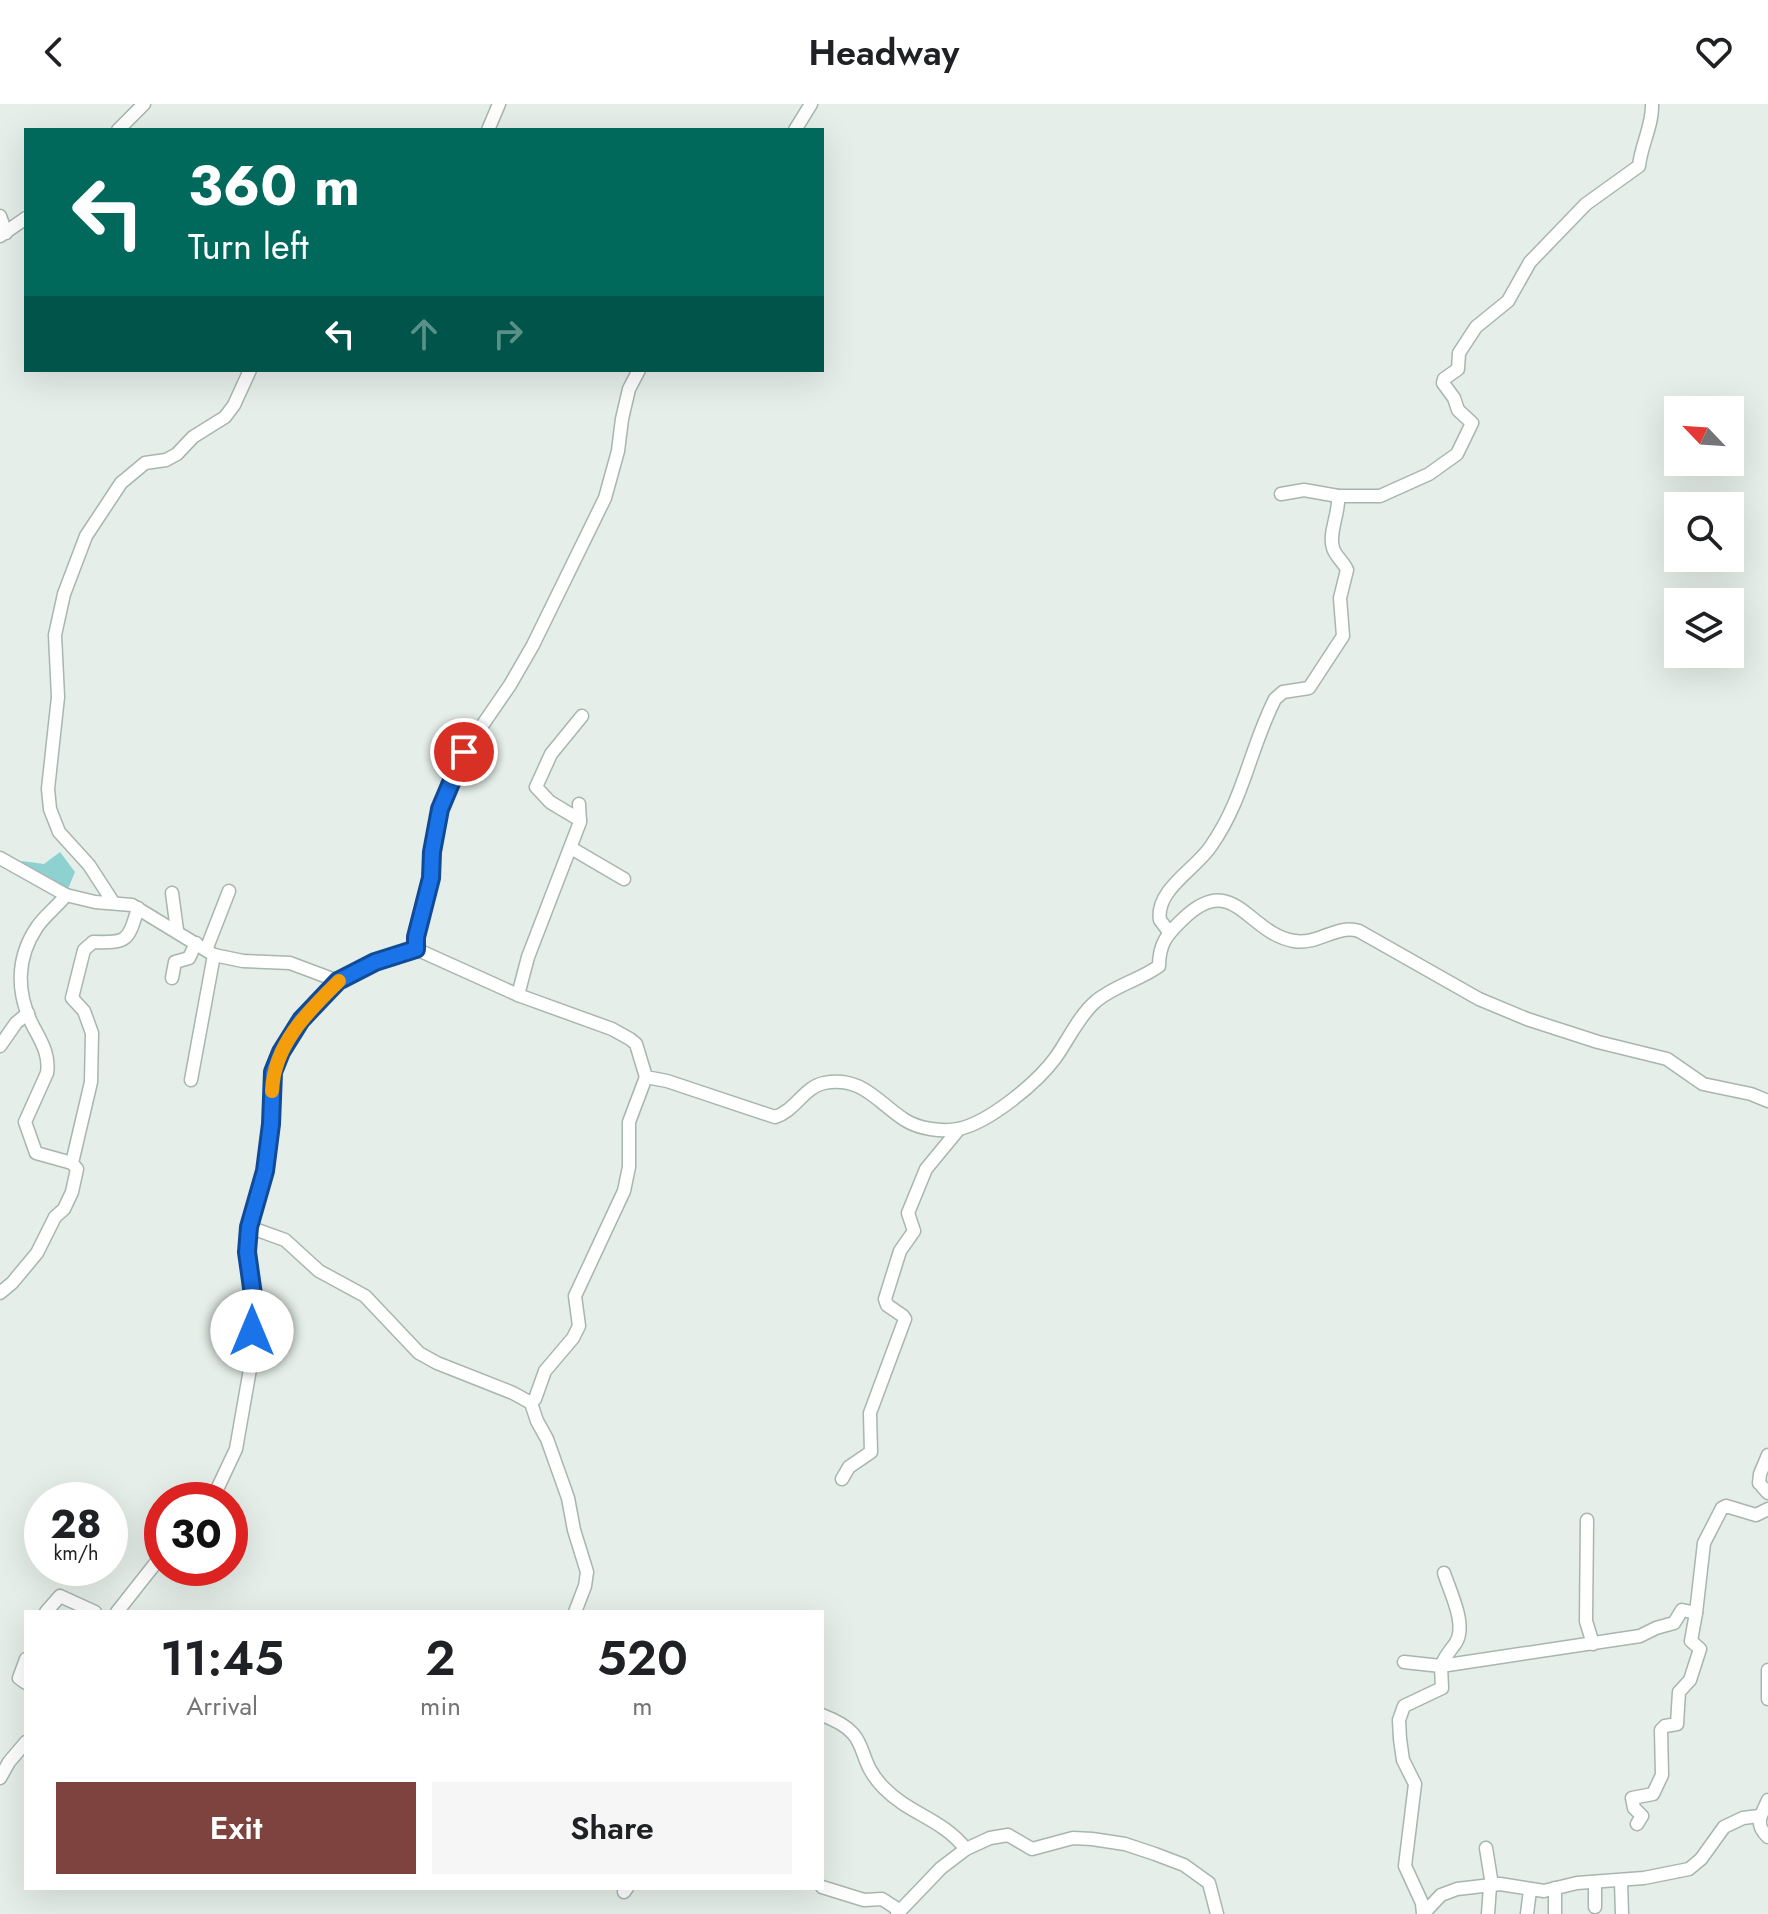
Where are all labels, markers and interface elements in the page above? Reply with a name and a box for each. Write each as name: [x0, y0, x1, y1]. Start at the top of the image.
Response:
text: Headway: [809, 26, 959, 78]
icon: back: [32, 30, 76, 74]
icon: heart: [1692, 30, 1736, 74]
text: 360 m: [188, 145, 360, 226]
icon: left: [56, 160, 160, 264]
text: Turn left: [188, 220, 309, 272]
icon: left: [318, 312, 362, 356]
icon: ahead: [402, 312, 446, 356]
icon: right: [486, 312, 530, 356]
north arrow: [1664, 396, 1744, 476]
map controls: [1664, 396, 1744, 668]
button: search: [1664, 492, 1744, 572]
button: layers: [1664, 588, 1744, 668]
pin: [430, 718, 498, 786]
icon: arrive: [442, 730, 486, 774]
position arrow: [210, 1289, 294, 1373]
speed limit sign: 30: [144, 1482, 248, 1586]
text: 28: [50, 1495, 102, 1553]
text: km/h: [53, 1539, 99, 1568]
text: 11:45: [160, 1624, 284, 1693]
text: 2: [425, 1624, 456, 1693]
text: 520: [597, 1624, 688, 1693]
text: Arrival: [186, 1687, 258, 1725]
text: min: [420, 1687, 461, 1725]
text: m: [632, 1687, 653, 1725]
button: Exit: [56, 1782, 416, 1874]
button: Share: [432, 1782, 792, 1874]

